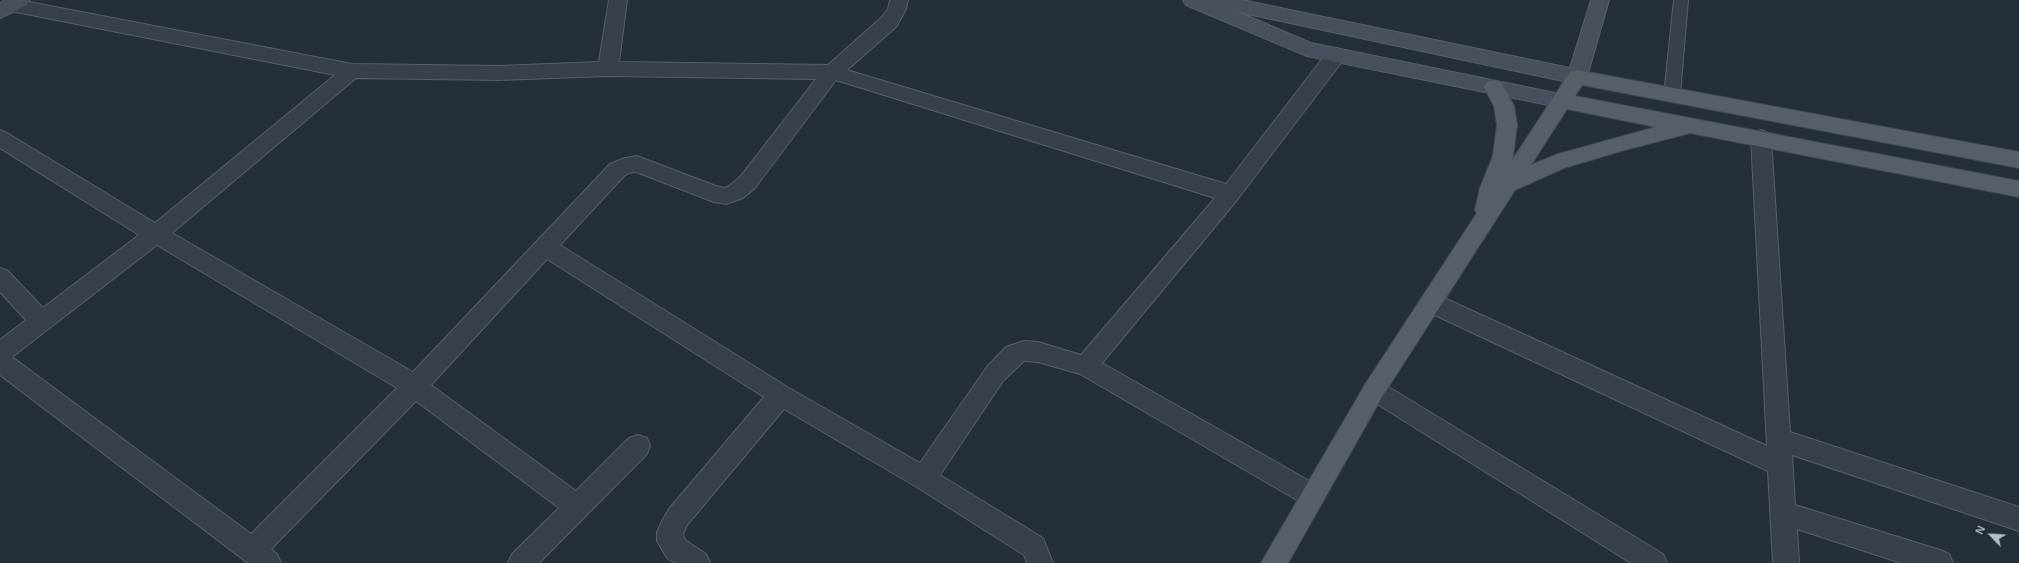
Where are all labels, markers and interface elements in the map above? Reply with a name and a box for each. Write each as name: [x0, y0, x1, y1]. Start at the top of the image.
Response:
north arrow: [1971, 515, 2011, 555]
text: N: [1973, 524, 1987, 536]

